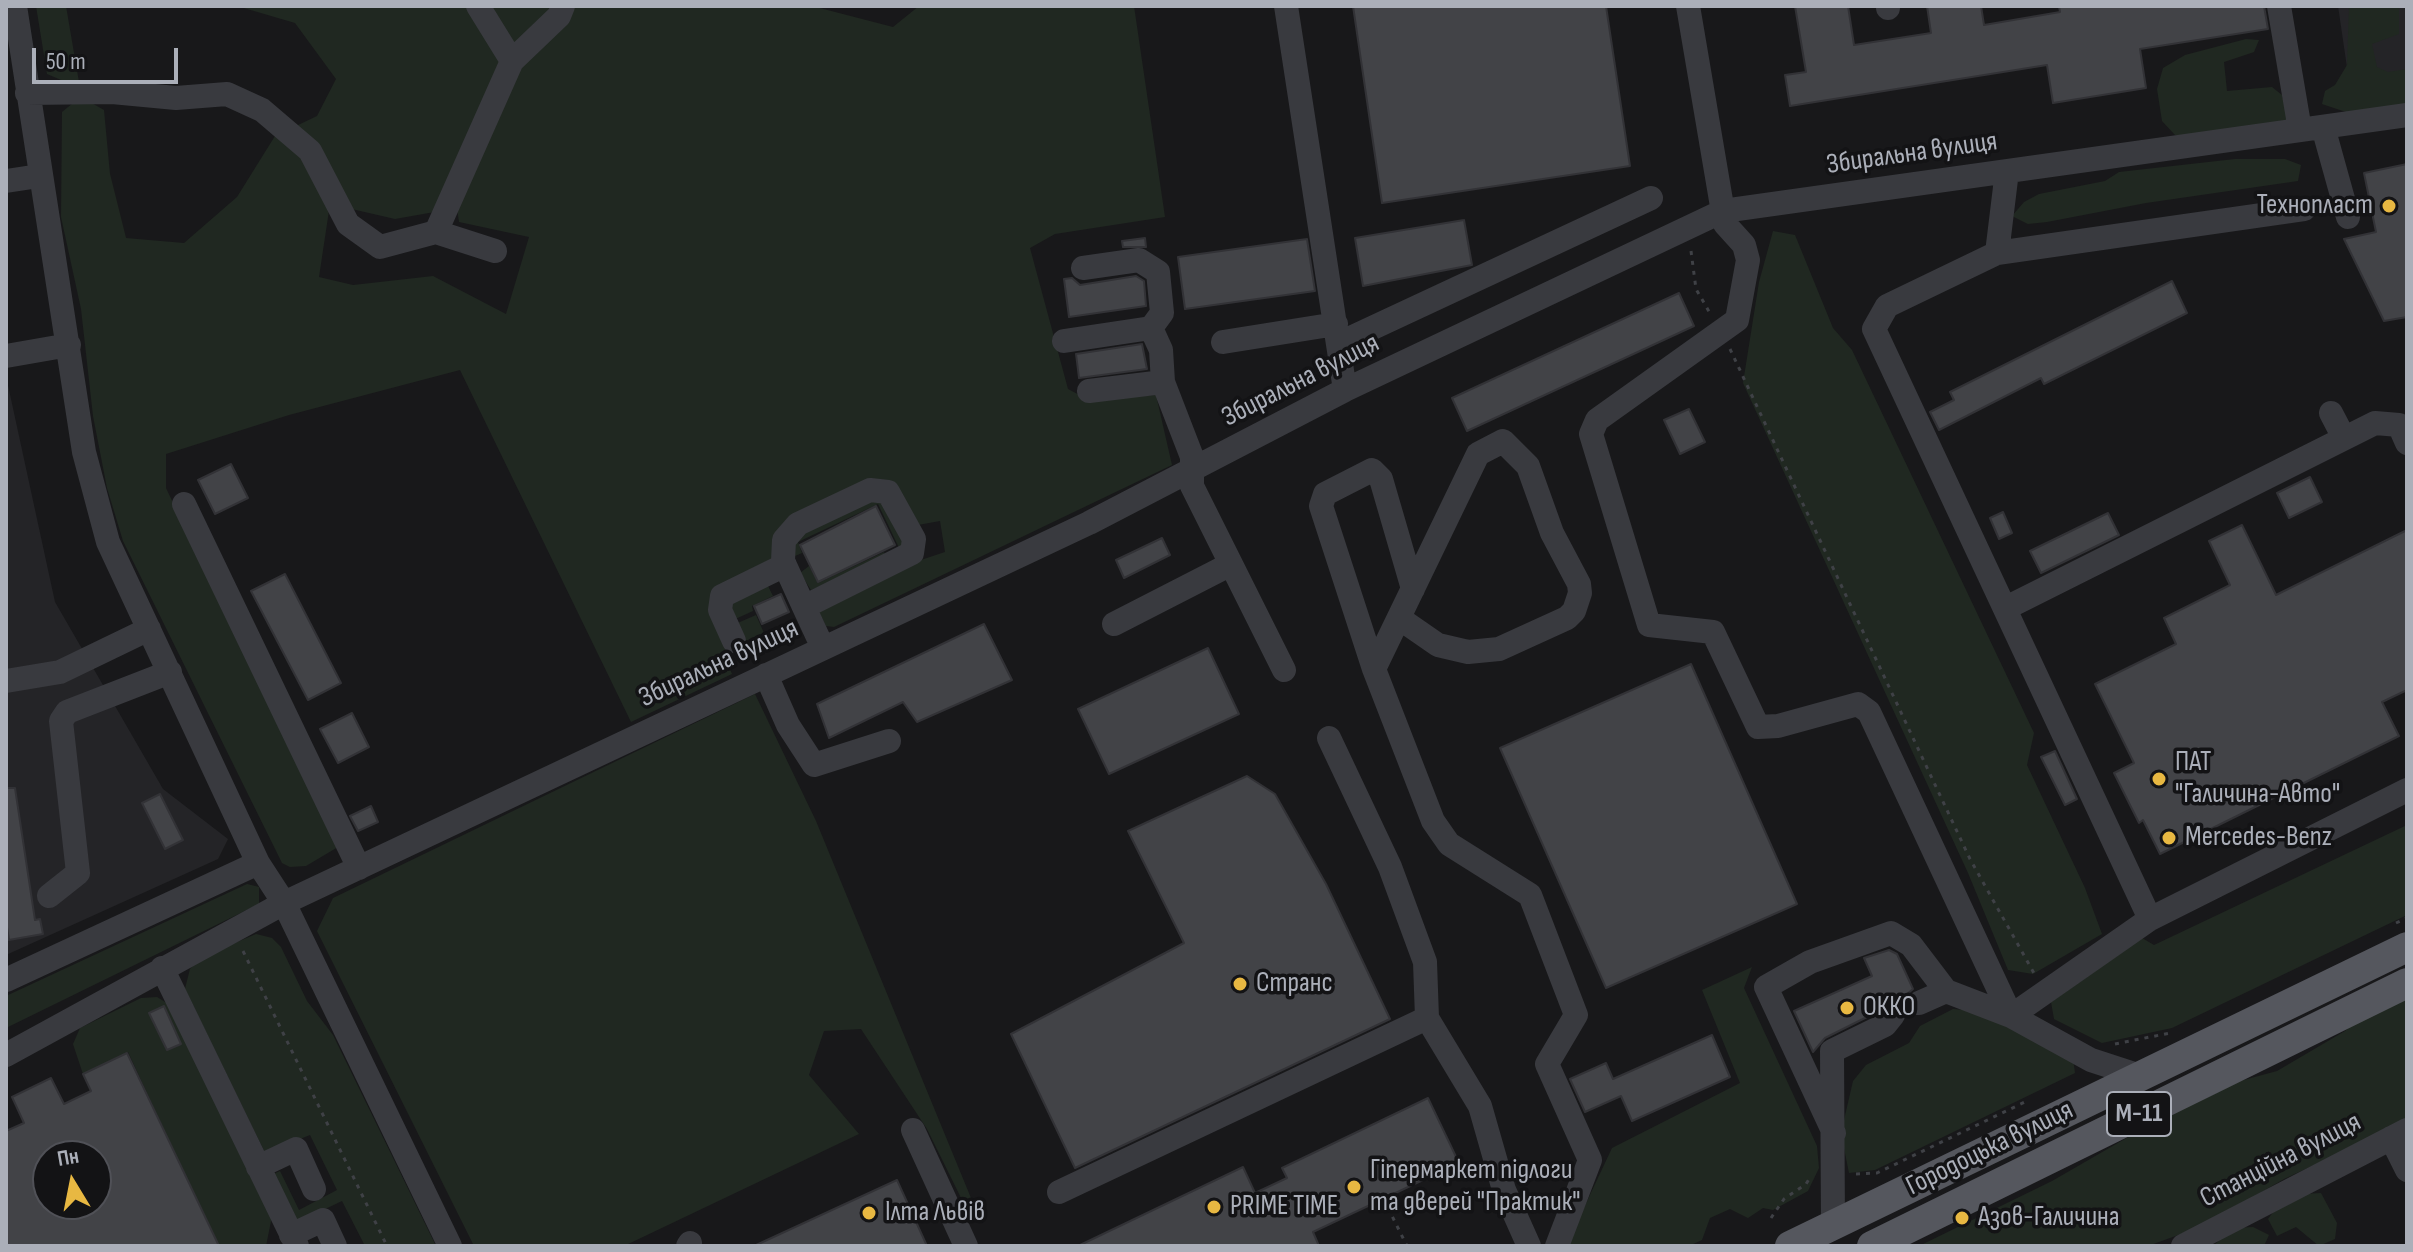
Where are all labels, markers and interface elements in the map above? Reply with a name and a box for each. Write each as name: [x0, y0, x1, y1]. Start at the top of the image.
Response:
scale bar: [36, 32, 182, 82]
text: 50 m: [46, 47, 86, 76]
street label: Збиральна вулиця: [1824, 125, 2000, 183]
place label: Технопласт: [2257, 189, 2373, 223]
marker: Технопласт: [2380, 197, 2398, 215]
street label: Збиральна вулиця: [1217, 327, 1385, 435]
street label: Збиральна вулиця: [634, 612, 804, 716]
place label: ПАТ "Галичина-Авто": [2175, 746, 2340, 812]
marker: ПАТ "Галичина-Авто": [2150, 770, 2168, 788]
place label: Mercedes-Benz: [2185, 821, 2332, 855]
marker: Mercedes-Benz: [2160, 829, 2178, 847]
place label: Странс: [1256, 967, 1333, 1001]
marker: Странс: [1231, 975, 1249, 993]
place label: ОККО: [1863, 991, 1915, 1025]
marker: ОККО: [1838, 999, 1856, 1017]
road number: М-11: [2107, 1092, 2171, 1136]
street label: Городоцька вулиця: [1901, 1094, 2079, 1204]
street label: Станційна вулиця: [2195, 1106, 2367, 1216]
north arrow: [32, 1140, 112, 1220]
text: Пн: [55, 1143, 81, 1173]
place label: Гіпермаркет підлоги та дверей "Практик": [1370, 1154, 1580, 1220]
marker: Гіпермаркет підлоги та дверей "Практик": [1345, 1178, 1363, 1196]
place label: PRIME TIME: [1230, 1190, 1338, 1224]
place label: Ілта Львів: [885, 1196, 985, 1230]
marker: PRIME TIME: [1205, 1198, 1223, 1216]
place label: Азов-Галичина: [1978, 1201, 2120, 1235]
marker: Ілта Львів: [860, 1204, 878, 1222]
marker: Азов-Галичина: [1953, 1209, 1971, 1227]

